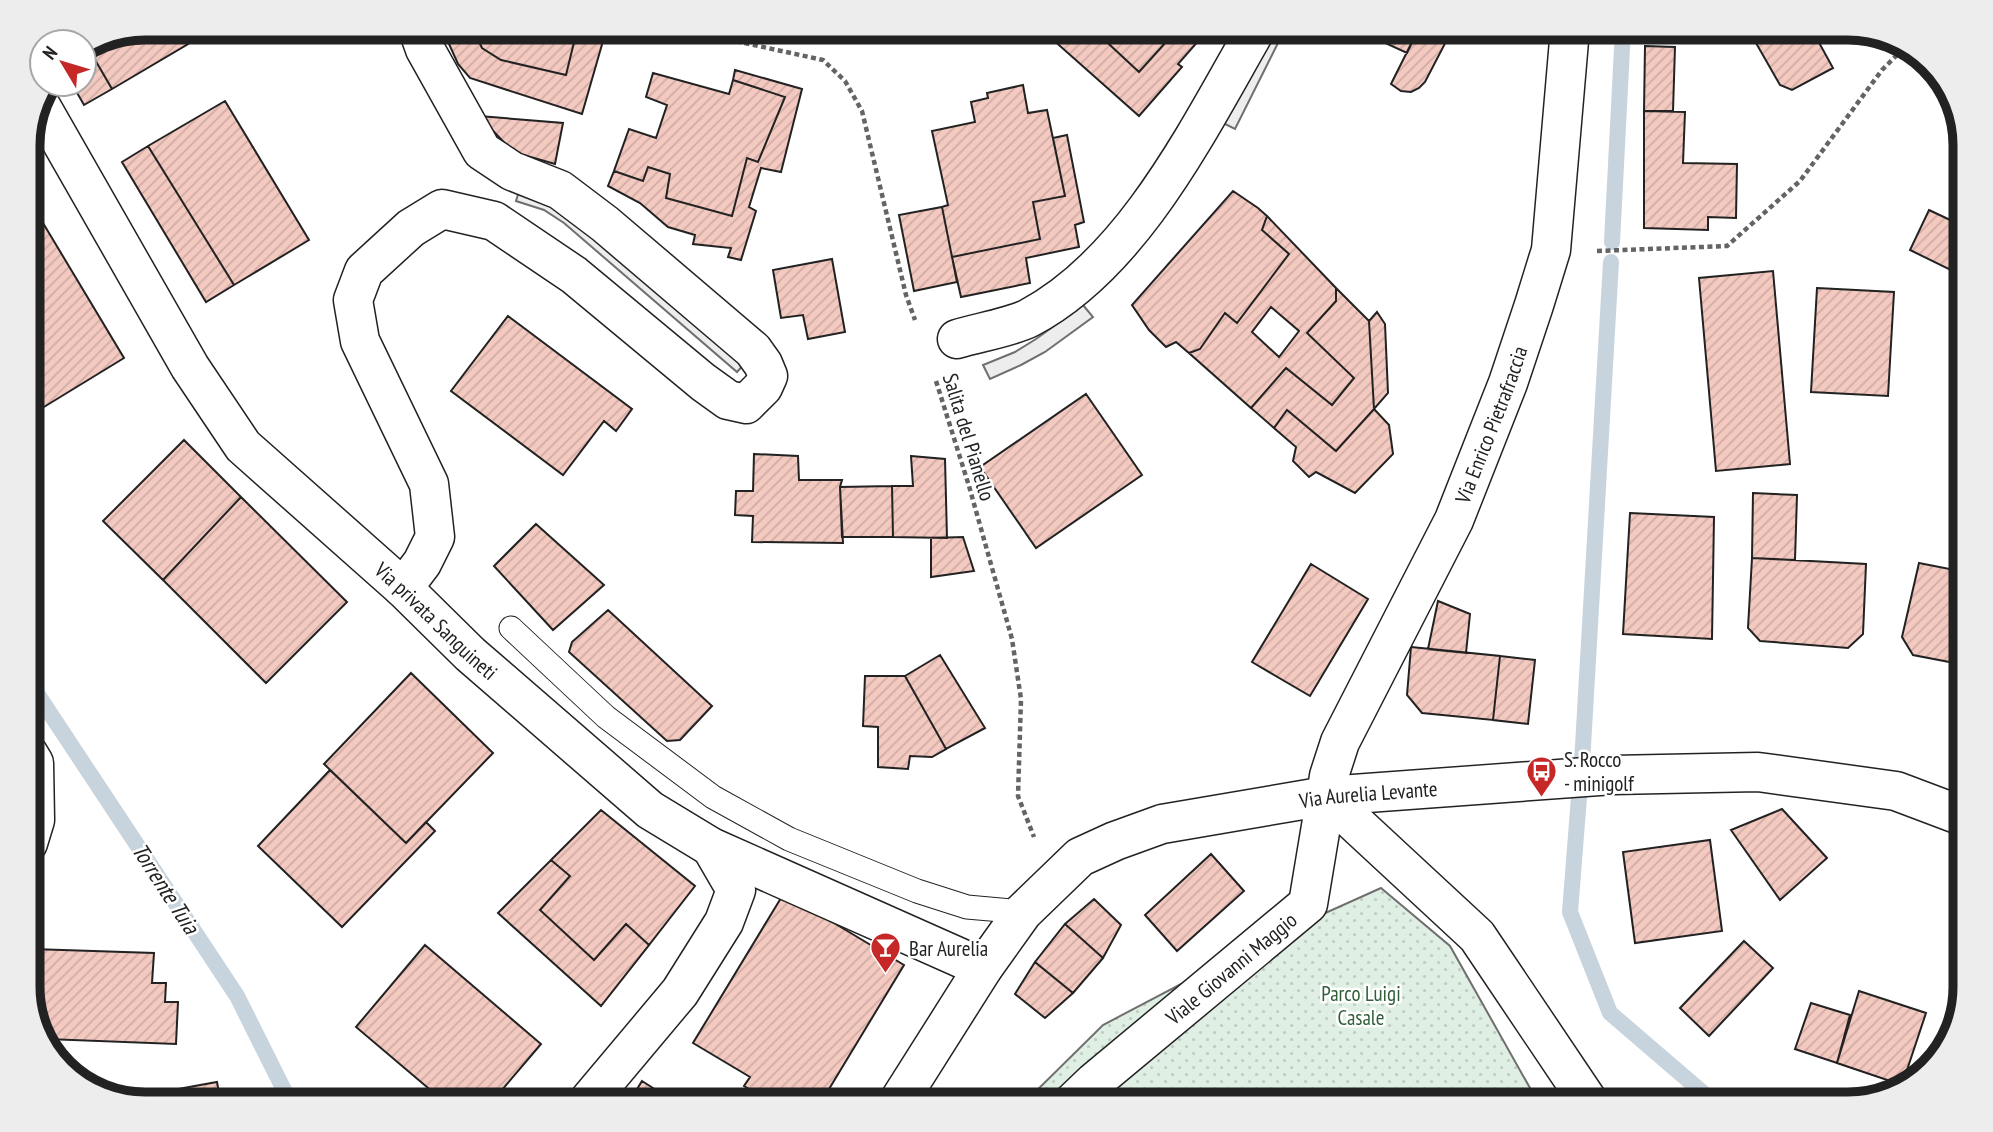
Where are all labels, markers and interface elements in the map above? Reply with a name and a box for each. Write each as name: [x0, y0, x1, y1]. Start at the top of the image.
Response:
north arrow: [28, 28, 98, 98]
text: N: [37, 41, 62, 64]
street label: Via Enrico Pietrafraccia: [1448, 342, 1533, 508]
street label: Salita del Pianello: [937, 370, 1001, 504]
street label: Via privata Sanguineti: [369, 555, 503, 685]
place label: S. Rocco - minigolf: [1564, 746, 1634, 797]
bus stop icon: S. Rocco - minigolf: [1524, 754, 1558, 798]
street label: Via Aurelia Levante: [1296, 774, 1438, 814]
water label: Torrente Tuia: [126, 837, 207, 940]
street label: Viale Giovanni Maggio: [1159, 906, 1302, 1031]
bar icon: Bar Aurelia: [869, 931, 903, 975]
place label: Bar Aurelia: [909, 935, 988, 962]
park label: Parco Luigi Casale: [1321, 980, 1401, 1031]

